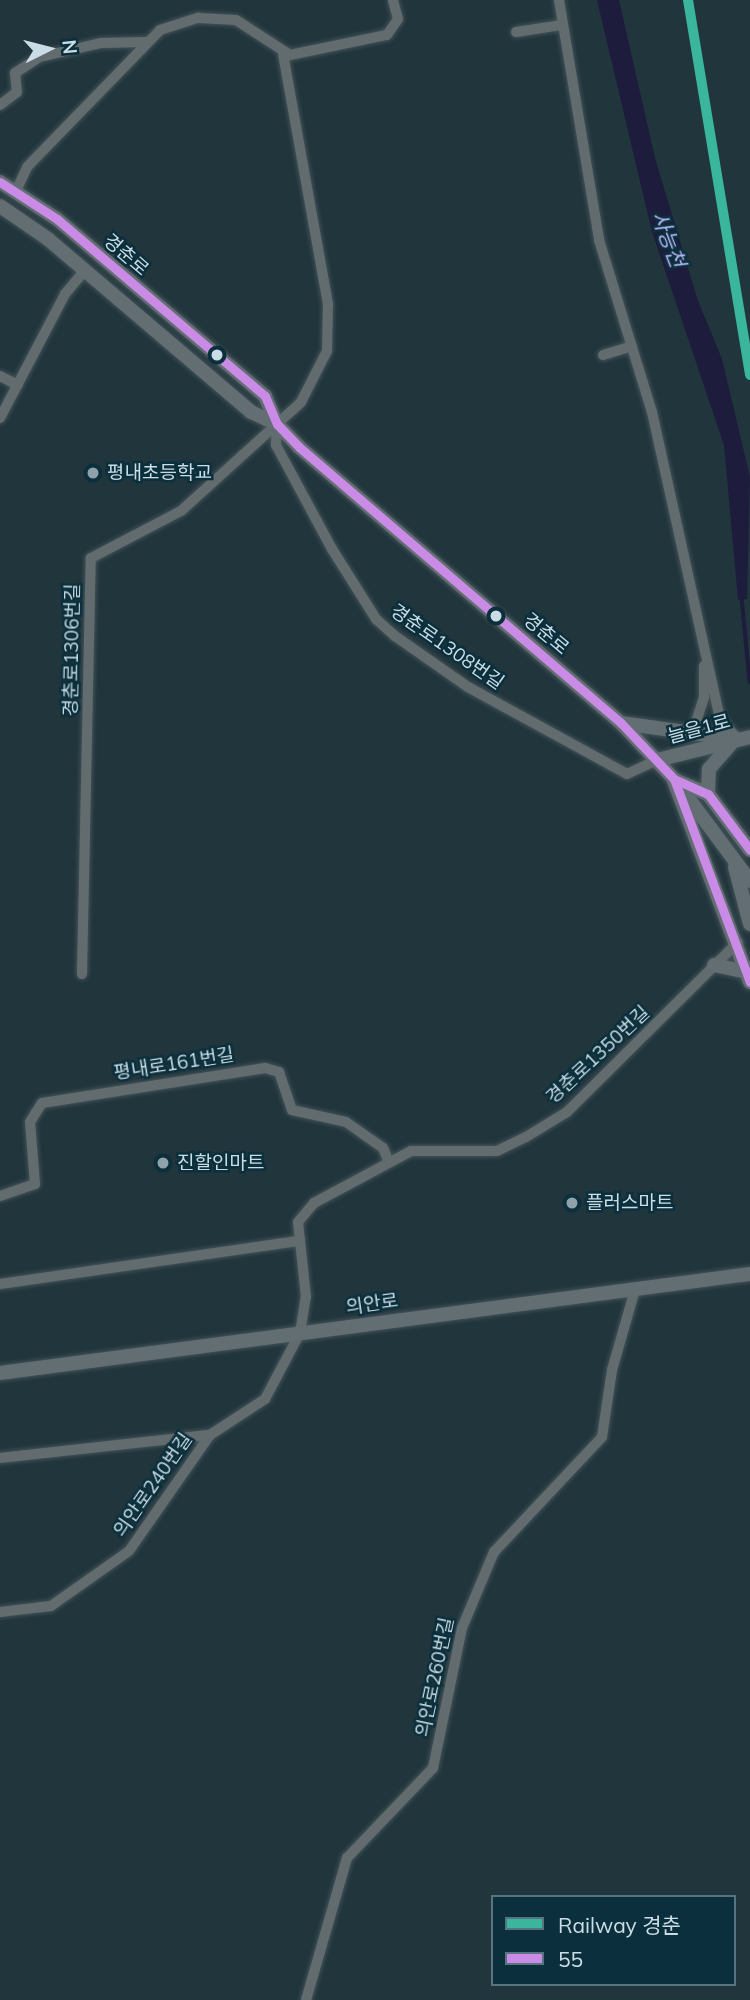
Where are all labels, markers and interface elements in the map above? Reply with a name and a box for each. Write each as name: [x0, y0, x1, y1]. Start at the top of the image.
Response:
north arrow: [14, 14, 84, 84]
text: N: [57, 38, 83, 55]
water label: 사능천: [647, 207, 691, 271]
street label: 경춘로: [99, 229, 153, 281]
unlabelled marker: [210, 348, 224, 362]
place label: 평내초등학교: [107, 462, 212, 484]
marker: 평내초등학교: [85, 465, 101, 481]
street label: 경춘로1306번길: [59, 583, 85, 717]
street label: 경춘로1308번길: [386, 600, 508, 694]
street label: 경춘로: [519, 608, 573, 660]
unlabelled marker: [489, 609, 503, 623]
street label: 늘을1로: [665, 710, 733, 748]
street label: 경춘로1350번길: [542, 1001, 654, 1109]
street label: 평내로161번길: [112, 1043, 236, 1085]
place label: 진할인마트: [177, 1152, 264, 1174]
marker: 진할인마트: [155, 1155, 171, 1171]
place label: 플러스마트: [586, 1192, 673, 1214]
marker: 플러스마트: [564, 1195, 580, 1211]
street label: 의안로: [344, 1289, 400, 1319]
street label: 의안로240번길: [109, 1429, 197, 1541]
street label: 의안로260번길: [411, 1615, 459, 1739]
legend: [491, 1895, 736, 1986]
text: Railway 경춘: [558, 1912, 681, 1938]
text: 55: [558, 1946, 583, 1972]

